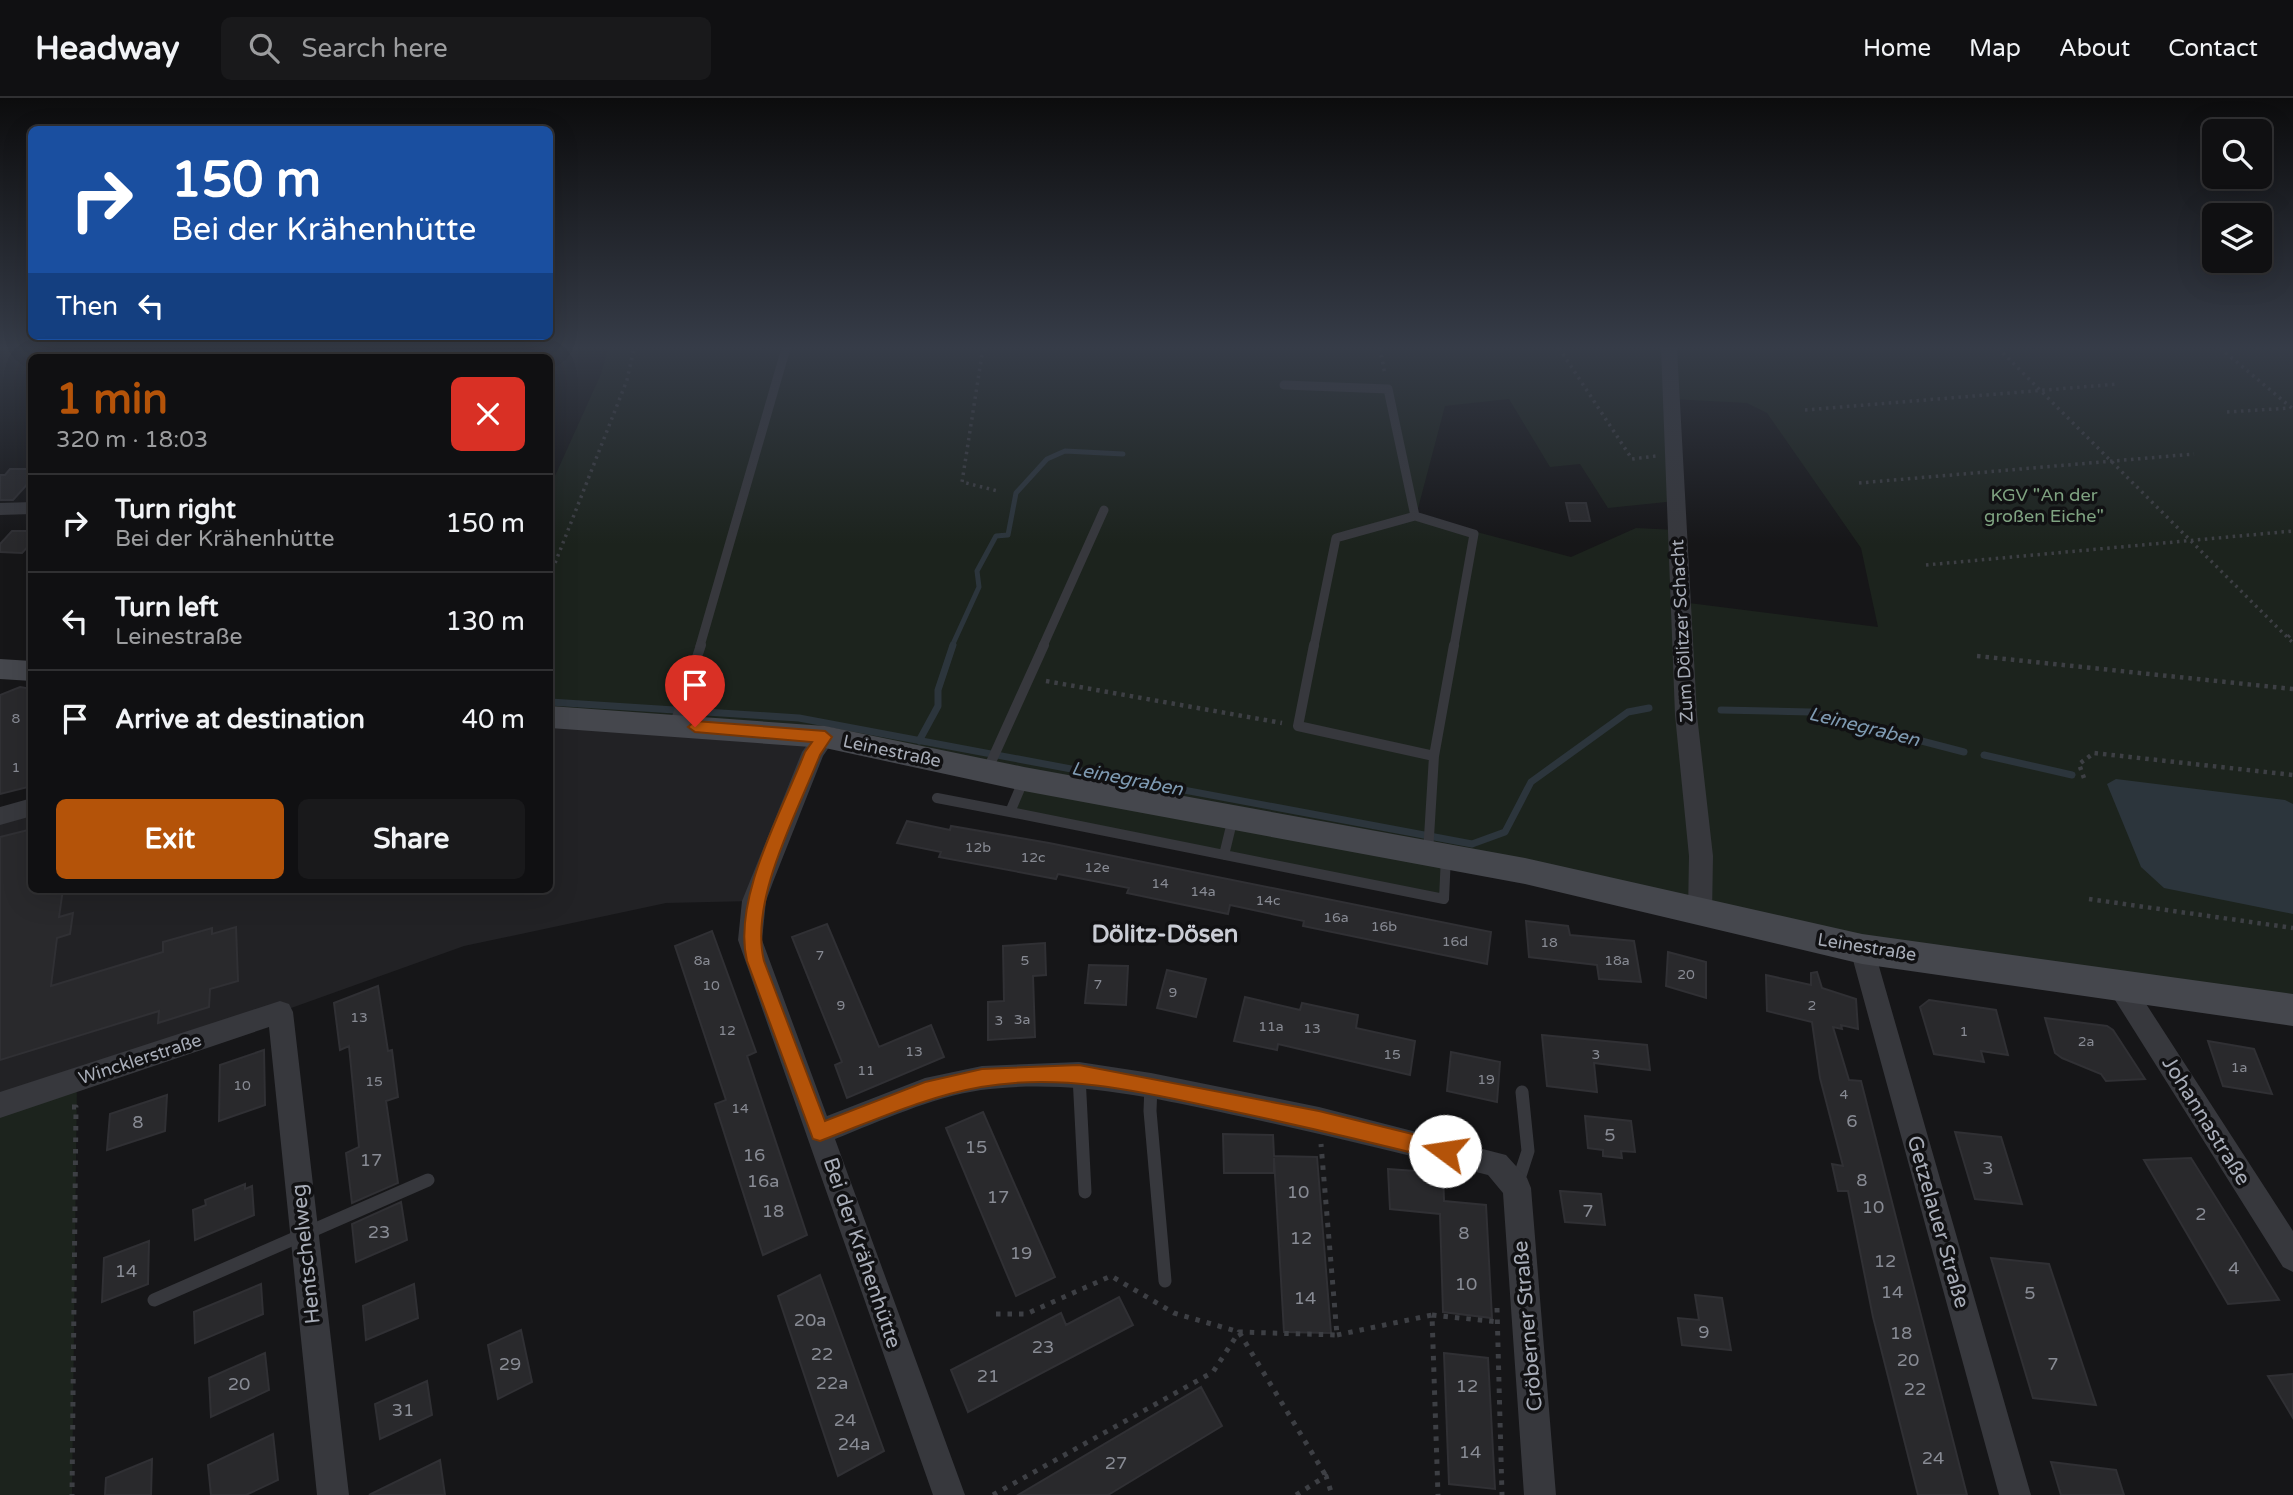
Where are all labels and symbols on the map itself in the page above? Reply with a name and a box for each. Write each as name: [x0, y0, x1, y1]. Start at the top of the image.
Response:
park label: KGV "An der großen Eiche": [1984, 484, 2104, 527]
street label: Zum Dölitzer Schacht: [1666, 539, 1698, 723]
pin: [665, 655, 725, 727]
water label: Leinegraben: [1807, 703, 1922, 751]
house number: 8: [12, 710, 21, 727]
street label: Leinestraße: [841, 730, 943, 772]
water label: Leinegraben: [1069, 757, 1185, 801]
house number: 1: [12, 759, 20, 776]
house number: 12b: [965, 839, 991, 856]
house number: 12c: [1020, 849, 1046, 866]
house number: 12e: [1084, 859, 1110, 876]
house number: 14: [1151, 875, 1169, 892]
house number: 14a: [1190, 883, 1216, 900]
house number: 14c: [1255, 892, 1281, 909]
house number: 16a: [1323, 909, 1349, 926]
house number: 16b: [1371, 918, 1397, 935]
district label: Dölitz-Dösen: [1092, 920, 1238, 949]
street label: Leinestraße: [1816, 928, 1918, 966]
house number: 16d: [1442, 933, 1468, 950]
house number: 18: [1540, 934, 1558, 951]
house number: 7: [816, 947, 824, 964]
house number: 8a: [694, 952, 710, 969]
house number: 5: [1021, 952, 1029, 969]
house number: 18a: [1604, 952, 1630, 969]
house number: 20: [1677, 966, 1695, 983]
house number: 7: [1094, 976, 1102, 993]
house number: 10: [702, 977, 720, 994]
house number: 9: [1169, 984, 1177, 1001]
house number: 9: [837, 997, 845, 1014]
house number: 2: [1808, 997, 1816, 1014]
house number: 13: [350, 1009, 368, 1026]
house number: 3a: [1014, 1011, 1030, 1028]
house number: 3: [995, 1012, 1003, 1029]
house number: 11a: [1258, 1018, 1284, 1035]
house number: 13: [1303, 1020, 1321, 1037]
house number: 12: [718, 1022, 736, 1039]
house number: 1: [1960, 1023, 1968, 1040]
street label: Wincklerstraße: [76, 1029, 204, 1089]
house number: 2a: [2078, 1033, 2094, 1050]
house number: 13: [905, 1043, 923, 1060]
house number: 15: [1383, 1046, 1401, 1063]
house number: 3: [1592, 1046, 1600, 1063]
street label: Johannastraße: [2156, 1052, 2256, 1190]
house number: 1a: [2231, 1059, 2247, 1076]
house number: 11: [857, 1062, 875, 1079]
house number: 19: [1477, 1071, 1495, 1088]
house number: 15: [365, 1073, 383, 1090]
house number: 10: [233, 1077, 251, 1094]
house number: 4: [1840, 1086, 1849, 1103]
house number: 14: [731, 1100, 749, 1117]
house number: 6: [1846, 1110, 1858, 1132]
house number: 8: [132, 1111, 144, 1133]
position arrow: [1408, 1114, 1482, 1188]
house number: 5: [1604, 1124, 1616, 1146]
street label: Getzelauer Straße: [1901, 1133, 1975, 1311]
house number: 15: [965, 1136, 987, 1158]
house number: 16: [743, 1144, 765, 1166]
house number: 17: [360, 1149, 382, 1171]
street label: Bei der Krähenhütte: [818, 1154, 906, 1352]
house number: 3: [1982, 1157, 1994, 1179]
house number: 8: [1856, 1169, 1868, 1191]
house number: 16a: [747, 1170, 779, 1192]
house number: 10: [1287, 1181, 1309, 1203]
street label: Hentschelweg: [286, 1183, 326, 1325]
house number: 17: [987, 1186, 1009, 1208]
house number: 10: [1862, 1196, 1884, 1218]
house number: 18: [762, 1200, 784, 1222]
house number: 7: [1582, 1200, 1594, 1222]
house number: 2: [2195, 1203, 2207, 1225]
house number: 23: [368, 1221, 390, 1243]
house number: 8: [1458, 1222, 1470, 1244]
house number: 12: [1290, 1227, 1312, 1249]
street label: Cröberner Straße: [1508, 1239, 1548, 1412]
house number: 19: [1010, 1242, 1032, 1264]
house number: 12: [1874, 1250, 1896, 1272]
house number: 4: [2228, 1257, 2240, 1279]
house number: 14: [115, 1260, 137, 1282]
house number: 10: [1455, 1273, 1477, 1295]
house number: 14: [1881, 1281, 1903, 1303]
house number: 5: [2024, 1282, 2036, 1304]
house number: 14: [1294, 1287, 1316, 1309]
house number: 20a: [794, 1309, 826, 1331]
house number: 9: [1698, 1321, 1710, 1343]
house number: 18: [1890, 1322, 1912, 1344]
house number: 23: [1032, 1336, 1054, 1358]
house number: 22: [811, 1343, 833, 1365]
house number: 20: [1897, 1349, 1919, 1371]
house number: 29: [499, 1353, 521, 1375]
house number: 7: [2047, 1353, 2059, 1375]
house number: 21: [977, 1365, 999, 1387]
house number: 22a: [816, 1372, 848, 1394]
house number: 20: [228, 1373, 250, 1395]
house number: 12: [1456, 1375, 1478, 1397]
house number: 22: [1904, 1378, 1926, 1400]
house number: 31: [392, 1399, 414, 1421]
house number: 24: [834, 1409, 856, 1431]
house number: 24a: [838, 1433, 870, 1455]
house number: 14: [1459, 1441, 1481, 1463]
house number: 24: [1922, 1447, 1944, 1469]
house number: 27: [1105, 1452, 1127, 1474]

